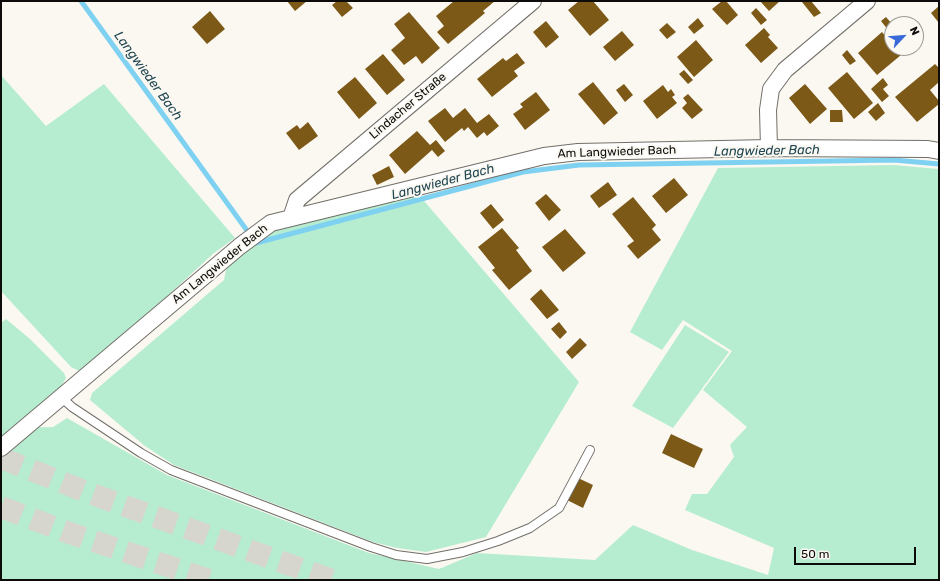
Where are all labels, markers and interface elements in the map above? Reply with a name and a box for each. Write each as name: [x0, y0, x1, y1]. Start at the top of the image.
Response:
north arrow: [884, 16, 924, 56]
text: N: [907, 25, 922, 37]
water label: Langwieder Bach: [111, 29, 185, 123]
street label: Lindacher Straße: [367, 70, 449, 142]
water label: Langwieder Bach: [714, 142, 820, 160]
street label: Am Langwieder Bach: [557, 143, 677, 161]
water label: Langwieder Bach: [390, 161, 496, 203]
street label: Am Langwieder Bach: [169, 221, 271, 307]
scale bar: [796, 539, 918, 565]
text: 50 m: [801, 547, 829, 561]

